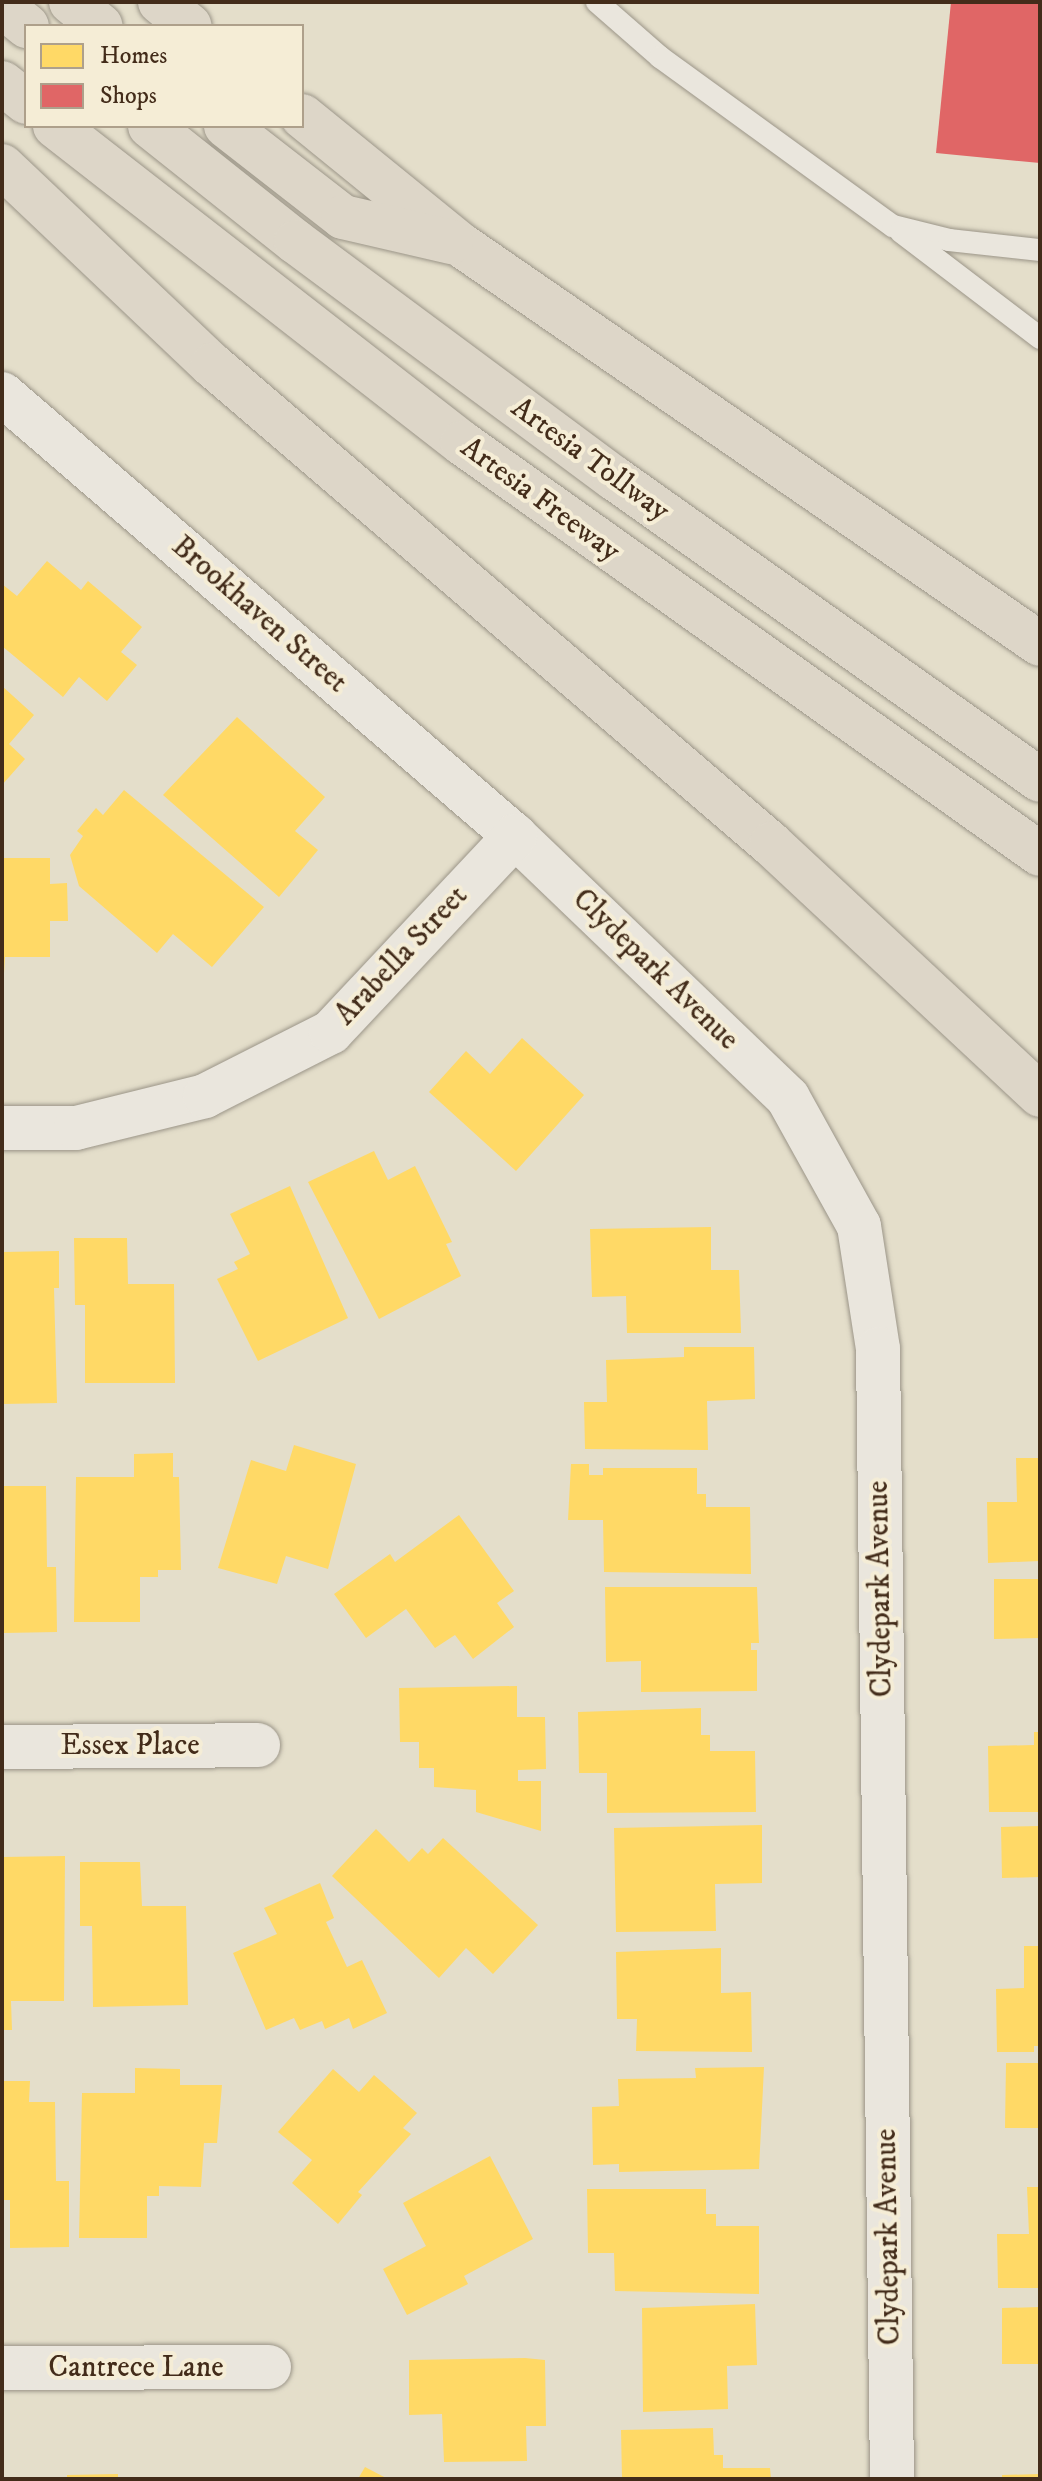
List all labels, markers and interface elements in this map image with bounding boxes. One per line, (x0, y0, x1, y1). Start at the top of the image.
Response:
legend (24, 24, 304, 128)
text: Homes (100, 41, 167, 71)
text: Shops (100, 81, 157, 111)
street label: Artesia Tollway (504, 390, 676, 530)
street label: Artesia Freeway (453, 430, 627, 570)
street label: Brookhaven Street (164, 529, 354, 701)
street label: Arabella Street (328, 879, 476, 1033)
street label: Clydepark Avenue (565, 882, 745, 1058)
street label: Clydepark Avenue (861, 1480, 901, 1698)
street label: Essex Place (60, 1728, 200, 1764)
street label: Clydepark Avenue (869, 2128, 909, 2346)
street label: Cantrece Lane (48, 2350, 224, 2386)

